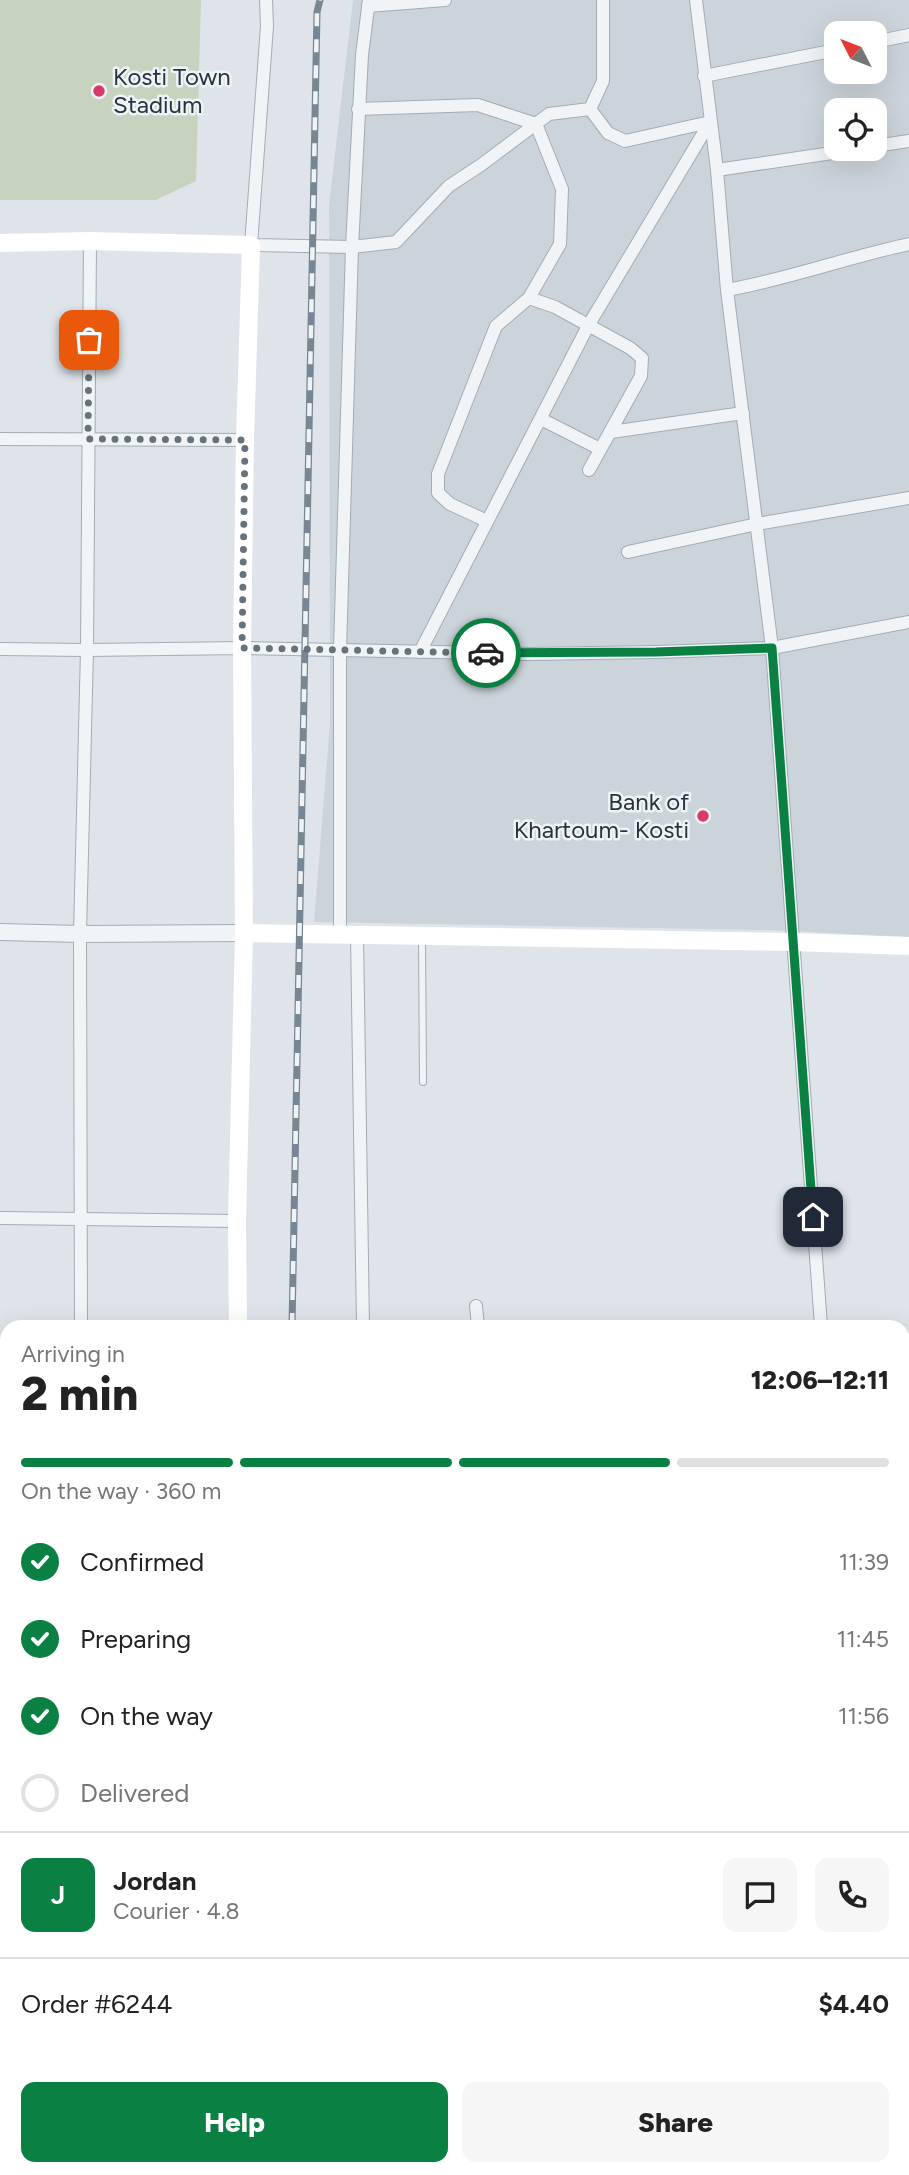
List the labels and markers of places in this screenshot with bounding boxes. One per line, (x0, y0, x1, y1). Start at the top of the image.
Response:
place label: Kosti Town Stadium (113, 62, 231, 119)
marker: Kosti Town Stadium (91, 83, 107, 99)
pin (59, 310, 119, 370)
place label: Bank of Khartoum- Kosti (514, 787, 689, 844)
marker: Bank of Khartoum- Kosti (695, 808, 711, 824)
pin (783, 1187, 843, 1247)

